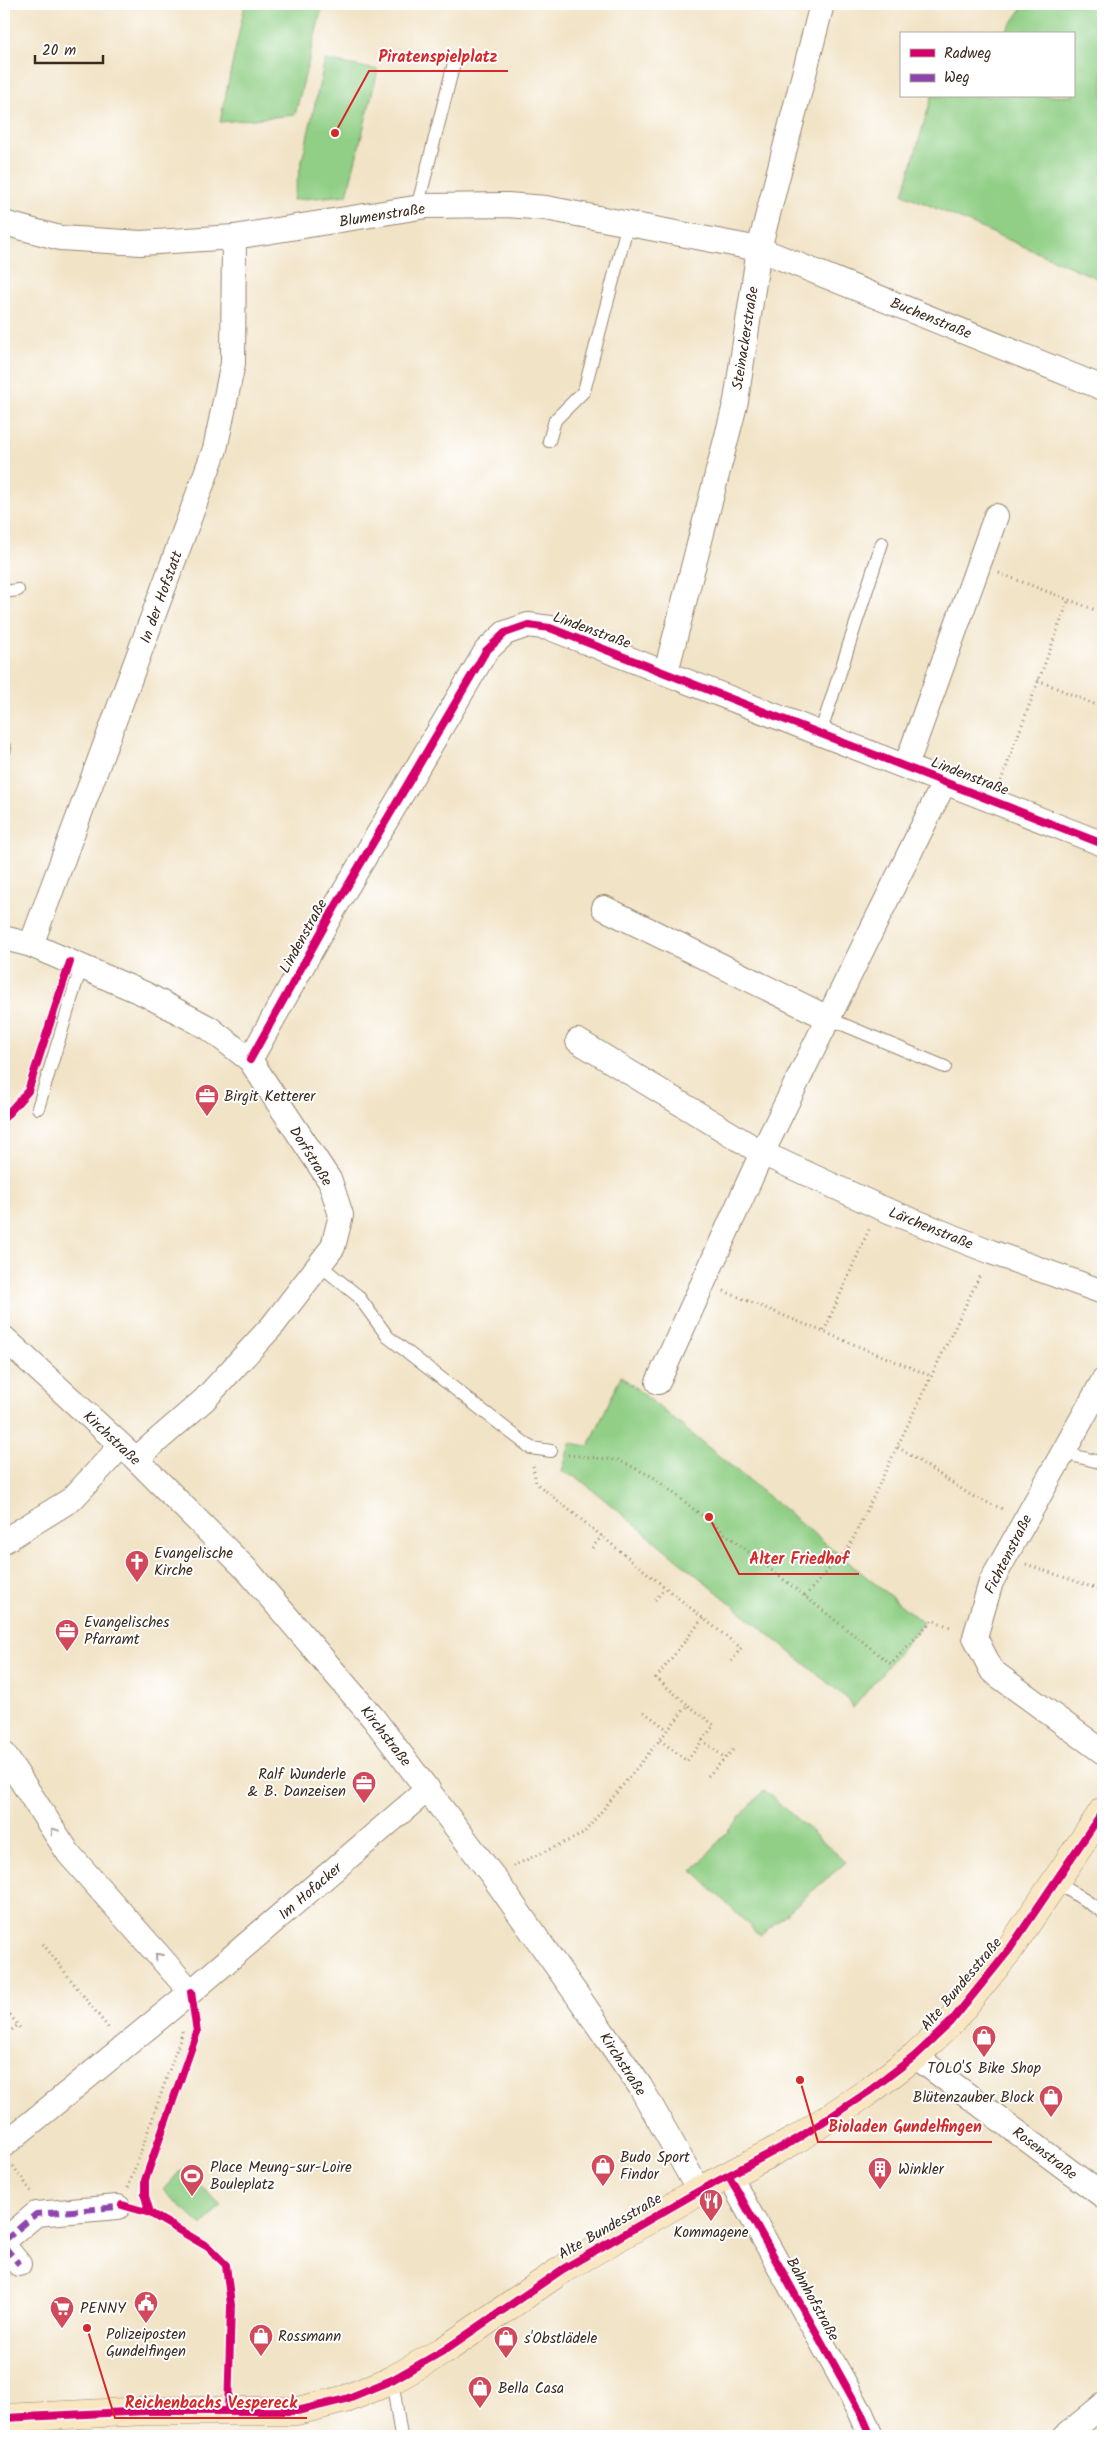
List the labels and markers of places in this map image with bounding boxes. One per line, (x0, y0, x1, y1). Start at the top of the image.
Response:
callout: Piratenspielplatz (369, 40, 508, 71)
office icon: Birgit Ketterer (194, 1083, 220, 1117)
place label: Birgit Ketterer (224, 1085, 316, 1109)
place label: Evangelische Kirche (154, 1542, 233, 1583)
callout: Alter Friedhof (739, 1543, 859, 1574)
church icon: Evangelische Kirche (124, 1549, 150, 1583)
place label: Evangelisches Pfarramt (84, 1611, 170, 1652)
office icon: Evangelisches Pfarramt (54, 1618, 80, 1652)
place label: Ralf Wunderle & B. Danzeisen (248, 1763, 346, 1804)
office icon: Ralf Wunderle & B. Danzeisen (351, 1770, 377, 1804)
shop icon: TOLO'S Bike Shop (971, 2024, 997, 2058)
place label: TOLO'S Bike Shop (927, 2057, 1041, 2081)
shop icon: Blütenzauber Block (1038, 2084, 1064, 2118)
place label: Blütenzauber Block (913, 2086, 1035, 2110)
callout: Bioladen Gundelfingen (818, 2111, 992, 2142)
place label: Budo Sport Findor (620, 2146, 690, 2187)
shop icon: Budo Sport Findor (590, 2153, 616, 2187)
place label: Place Meung-sur-Loire Bouleplatz (210, 2156, 352, 2197)
building icon: Winkler (867, 2156, 893, 2190)
place label: Winkler (898, 2158, 945, 2182)
sports icon: Place Meung-sur-Loire Bouleplatz (179, 2163, 205, 2197)
restaurant icon: Kommagene (698, 2188, 724, 2222)
place label: Kommagene (673, 2221, 749, 2245)
public building icon: Polizeiposten Gundelfingen (133, 2290, 159, 2324)
supermarket icon: PENNY (49, 2295, 75, 2329)
place label: PENNY (80, 2297, 127, 2321)
place label: Polizeiposten Gundelfingen (106, 2323, 186, 2364)
shop icon: Rossmann (248, 2323, 274, 2357)
place label: Rossmann (278, 2325, 341, 2349)
shop icon: s'Obstlädele (493, 2325, 519, 2359)
place label: s'Obstlädele (524, 2327, 597, 2351)
shop icon: Bella Casa (467, 2375, 493, 2409)
place label: Bella Casa (498, 2377, 564, 2401)
callout: Reichenbachs Vespereck (115, 2387, 307, 2418)

